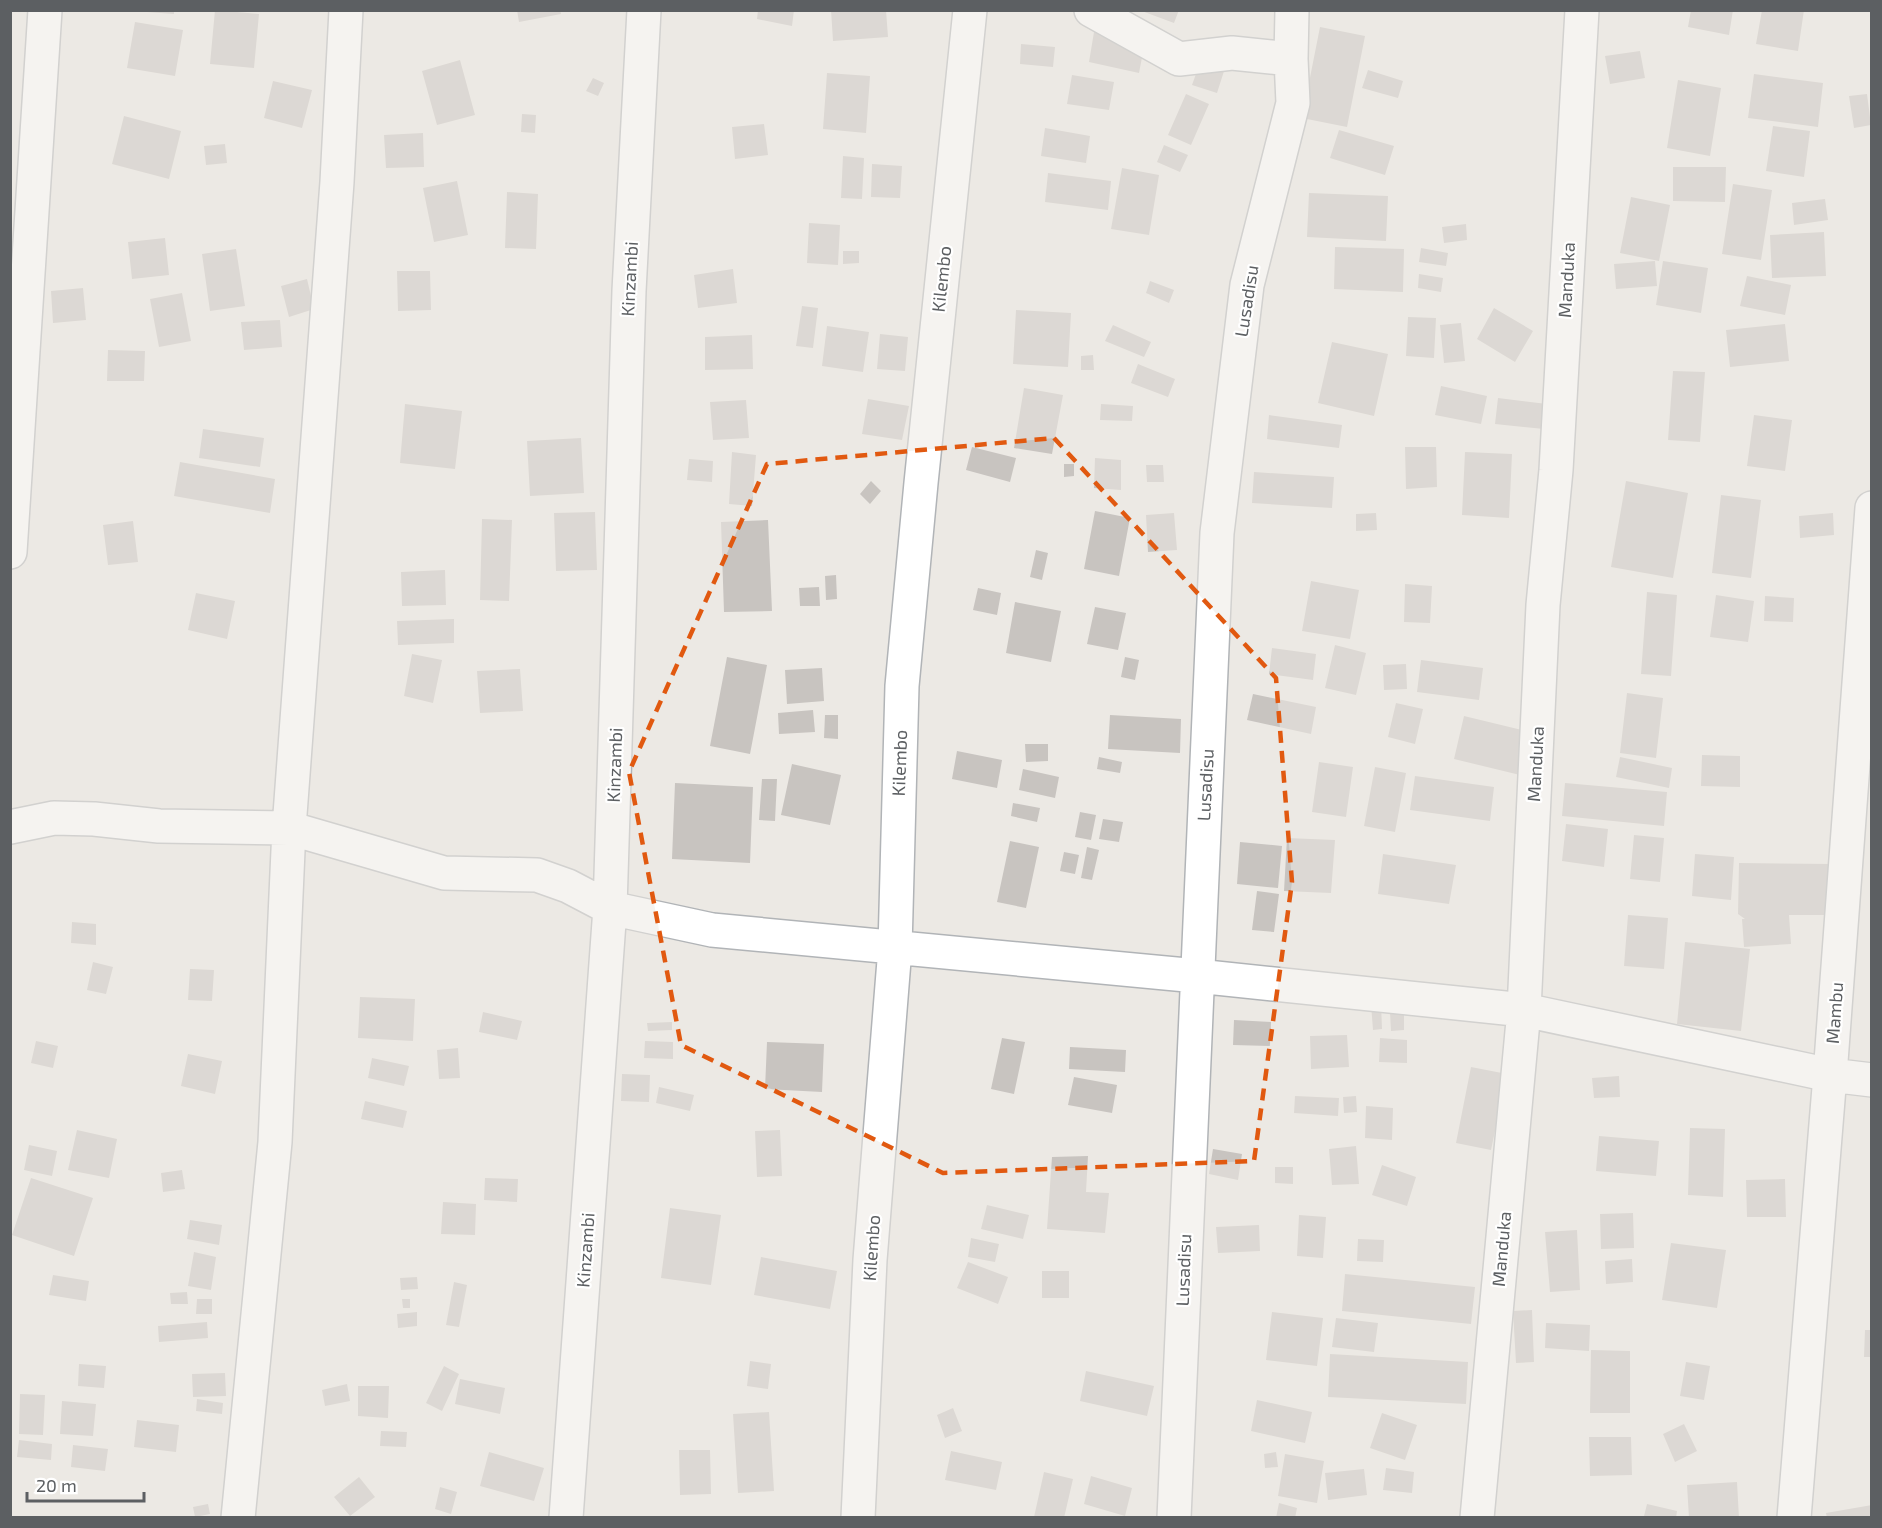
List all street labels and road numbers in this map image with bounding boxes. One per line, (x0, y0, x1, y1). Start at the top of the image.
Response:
street label: Kinzambi (616, 241, 642, 317)
street label: Manduka (1553, 242, 1579, 318)
street label: Kilembo (927, 245, 955, 313)
street label: Lusadisu (1229, 263, 1263, 338)
street label: Manduka (1522, 726, 1548, 802)
street label: Kinzambi (602, 727, 626, 803)
street label: Kilembo (887, 729, 911, 797)
street label: Lusadisu (1192, 748, 1218, 822)
street label: Mambu (1821, 981, 1847, 1045)
street label: Manduka (1487, 1210, 1515, 1288)
street label: Kinzambi (571, 1212, 599, 1288)
street label: Kilembo (858, 1214, 884, 1282)
street label: Lusadisu (1171, 1233, 1195, 1307)

